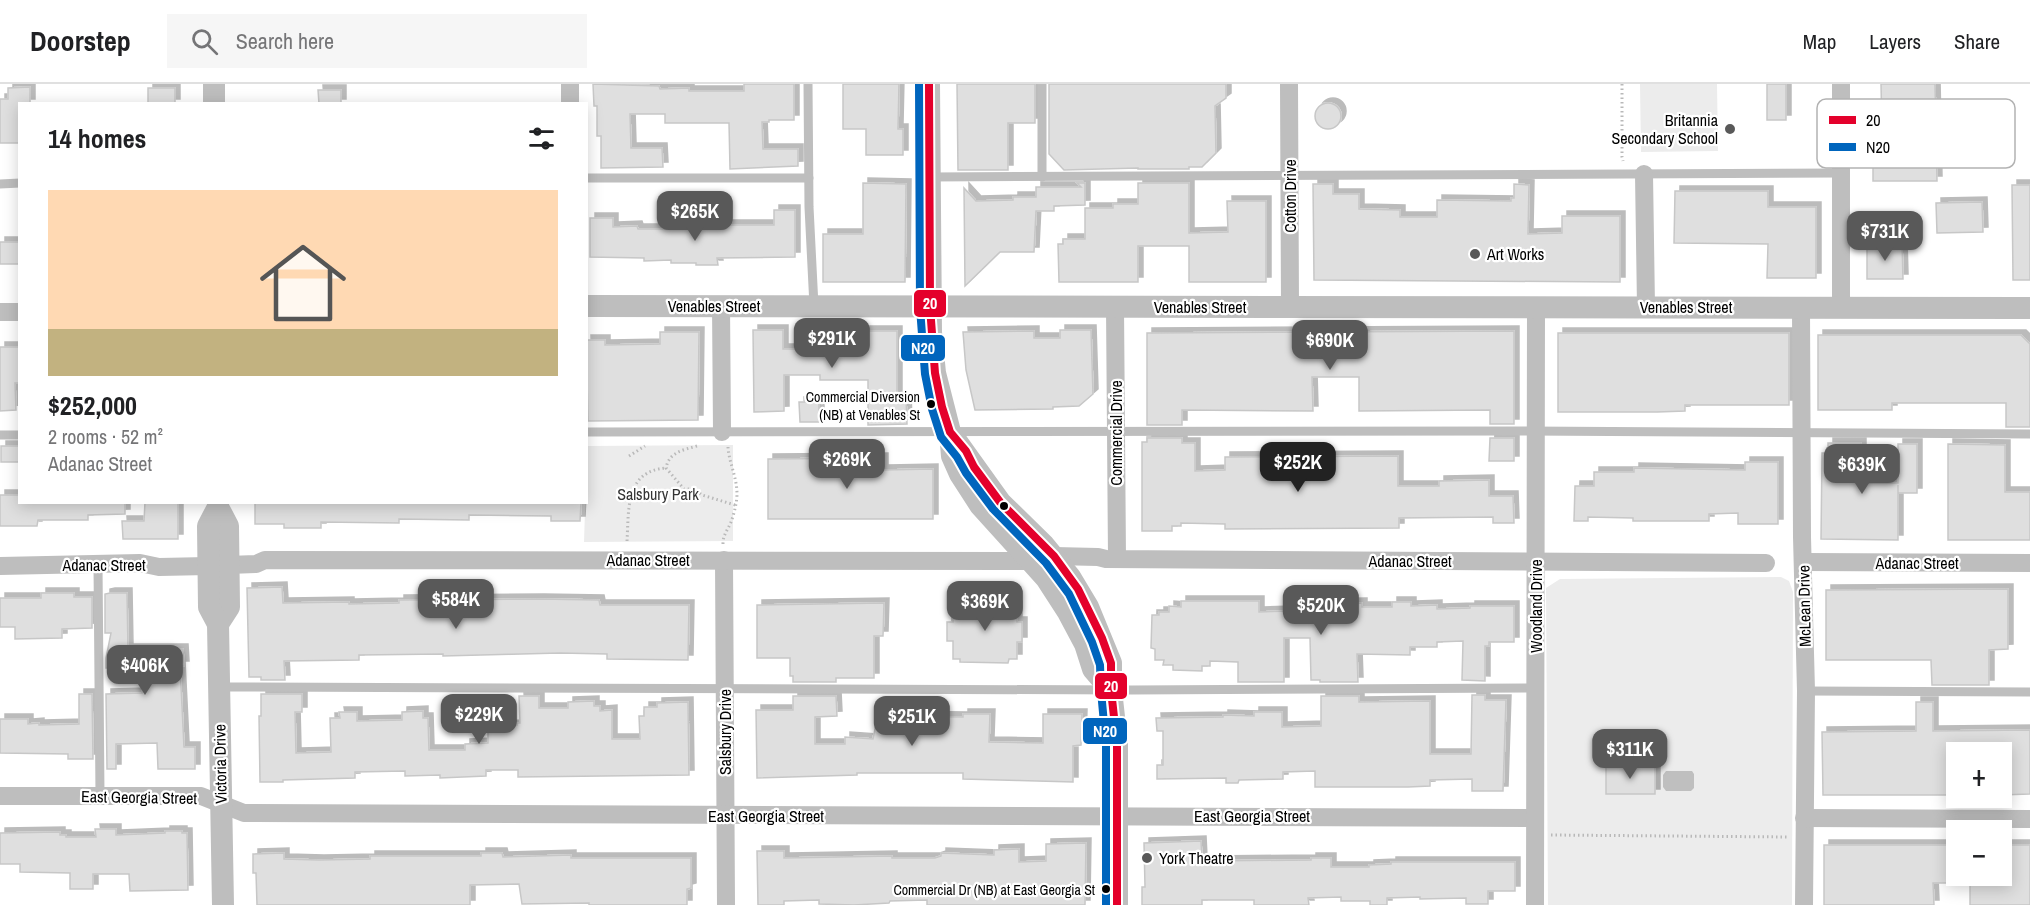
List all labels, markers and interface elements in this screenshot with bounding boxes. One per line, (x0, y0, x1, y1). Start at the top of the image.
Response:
search box (167, 14, 587, 68)
text: Doorstep (30, 22, 131, 60)
icon: search (188, 25, 221, 58)
text: Search here (236, 26, 334, 56)
text: Map (1803, 27, 1836, 56)
text: Layers (1869, 27, 1921, 56)
text: Share (1954, 27, 2000, 56)
legend (1817, 99, 2015, 168)
place label: Britannia Secondary School (1612, 109, 1719, 149)
text: 20 (1866, 109, 1881, 131)
text: 14 homes (48, 121, 146, 156)
icon: filters (525, 122, 558, 155)
marker: Britannia Secondary School (1723, 122, 1737, 136)
text: N20 (1866, 136, 1890, 158)
street label: Cotton Drive (1279, 159, 1301, 233)
pin: $265K (653, 191, 737, 242)
text: $265K (671, 197, 719, 224)
pin: $731K (1843, 211, 1927, 262)
text: $731K (1861, 217, 1909, 244)
icon: home (249, 229, 357, 337)
place label: Art Works (1486, 243, 1544, 265)
marker: Art Works (1468, 247, 1482, 261)
line badge: 20 (913, 289, 947, 318)
text: 20 (923, 292, 937, 314)
street label: Venables Street (668, 295, 761, 317)
street label: Venables Street (1154, 296, 1247, 318)
street label: Venables Street (1640, 296, 1733, 318)
pin: $291K (790, 318, 874, 369)
pin: $690K (1288, 320, 1372, 371)
text: $291K (808, 324, 856, 351)
text: $690K (1306, 326, 1354, 353)
line badge: N20 (900, 334, 946, 362)
text: N20 (911, 337, 935, 359)
street label: Commercial Drive (1105, 380, 1127, 486)
text: $252,000 (48, 388, 137, 423)
place label: Commercial Diversion (NB) at Venables St (806, 388, 920, 424)
marker: Commercial Diversion (NB) at Venables St (925, 398, 937, 410)
text: 2 rooms · 52 m² (48, 423, 163, 450)
pin: $269K (805, 439, 889, 490)
pin: $252K (1256, 442, 1340, 493)
pin: $639K (1820, 444, 1904, 495)
text: $269K (823, 445, 871, 472)
text: $252K (1274, 448, 1322, 475)
text: Adanac Street (48, 450, 152, 477)
text: $639K (1838, 450, 1886, 477)
park label: Salsbury Park (617, 483, 699, 505)
unlabelled marker (998, 500, 1010, 512)
street label: Adanac Street (605, 549, 690, 571)
street label: Adanac Street (1367, 550, 1452, 572)
street label: Adanac Street (1874, 552, 1959, 574)
street label: Adanac Street (61, 554, 146, 576)
street label: Woodland Drive (1525, 559, 1547, 653)
street label: McLean Drive (1792, 565, 1816, 647)
pin: $584K (414, 579, 498, 630)
pin: $369K (943, 581, 1027, 632)
text: $584K (432, 585, 480, 612)
pin: $520K (1279, 585, 1363, 636)
text: $369K (961, 587, 1009, 614)
text: $520K (1297, 591, 1345, 618)
pin: $406K (103, 645, 187, 696)
text: $406K (121, 651, 169, 678)
line badge: 20 (1094, 672, 1128, 700)
text: 20 (1104, 675, 1118, 697)
street label: Salsbury Drive (714, 689, 736, 775)
pin: $229K (437, 694, 521, 745)
pin: $251K (870, 696, 954, 747)
text: $229K (455, 700, 503, 727)
text: $251K (888, 702, 936, 729)
line badge: N20 (1082, 717, 1128, 745)
text: N20 (1093, 720, 1117, 742)
street label: Victoria Drive (208, 724, 232, 804)
pin: $311K (1588, 729, 1672, 780)
text: $311K (1606, 735, 1654, 762)
map controls (1946, 742, 2012, 886)
button: + (1946, 742, 2012, 808)
street label: East Georgia Street (81, 785, 198, 809)
street label: East Georgia Street (708, 805, 824, 827)
street label: East Georgia Street (1194, 805, 1310, 827)
button: − (1946, 820, 2012, 886)
place label: York Theatre (1159, 847, 1234, 869)
marker: York Theatre (1140, 851, 1154, 865)
place label: Commercial Dr (NB) at East Georgia St (893, 881, 1095, 899)
marker: Commercial Dr (NB) at East Georgia St (1100, 883, 1112, 895)

